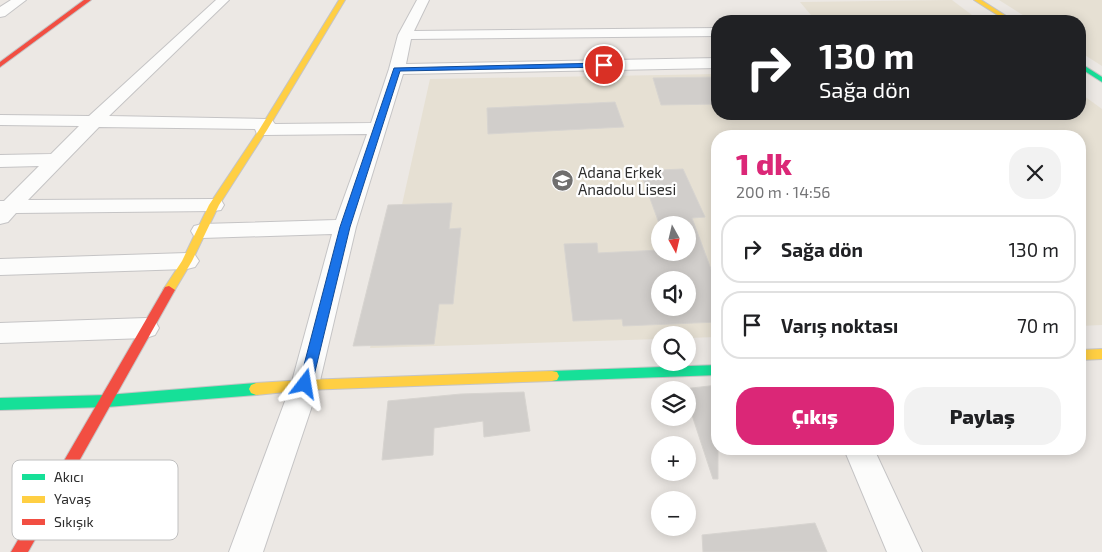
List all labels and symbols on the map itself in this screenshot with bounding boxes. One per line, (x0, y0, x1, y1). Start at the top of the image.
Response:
pin (583, 44, 625, 86)
place label: Adana Erkek Anadolu Lisesi (578, 163, 676, 198)
school or university icon: Adana Erkek Anadolu Lisesi (550, 169, 574, 193)
north arrow (651, 216, 696, 261)
position arrow (278, 357, 330, 409)
legend (12, 460, 178, 540)
text: Akıcı (54, 468, 84, 485)
text: Yavaş (54, 490, 91, 508)
text: Sıkışık (54, 513, 94, 531)

